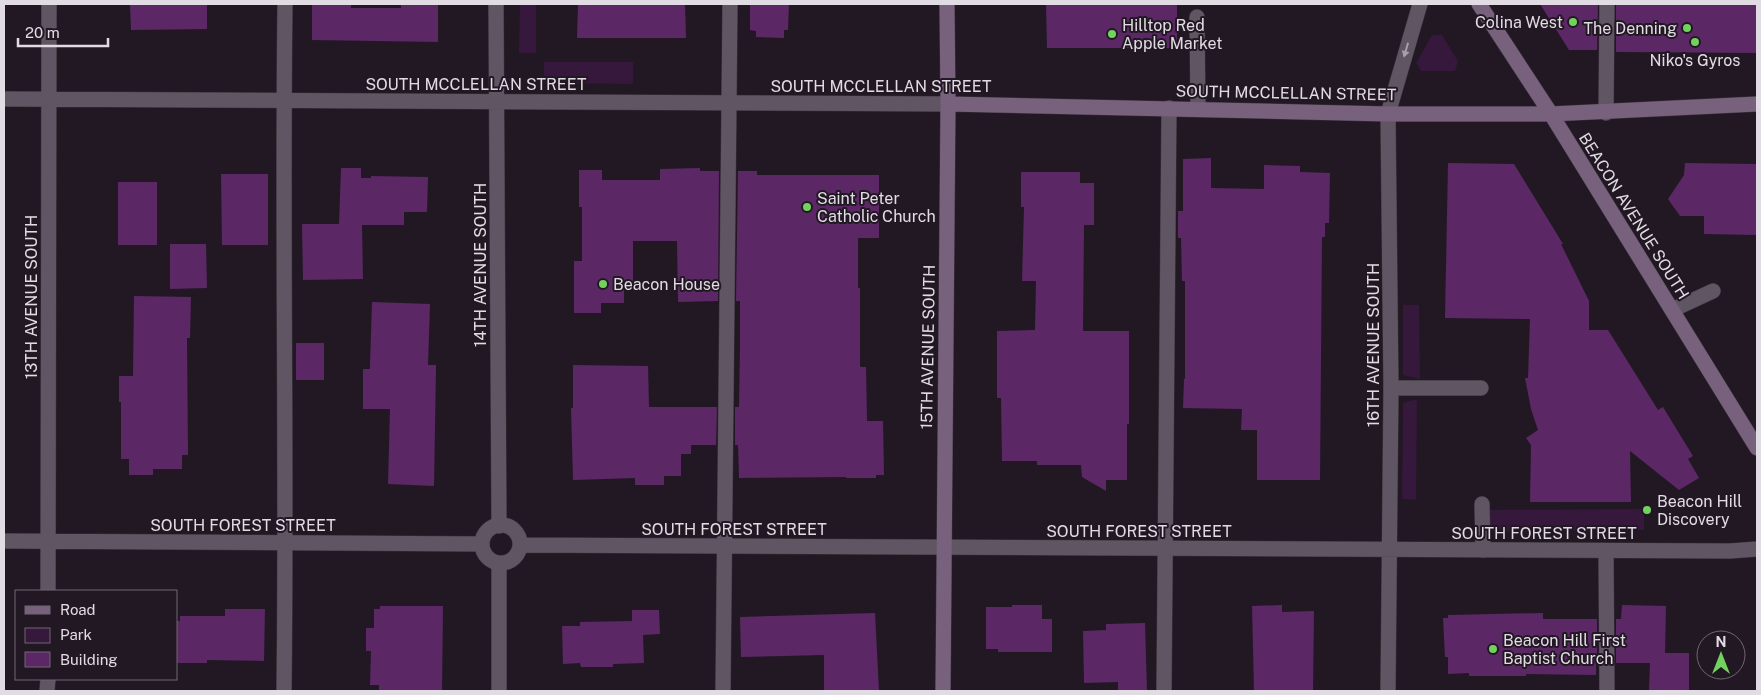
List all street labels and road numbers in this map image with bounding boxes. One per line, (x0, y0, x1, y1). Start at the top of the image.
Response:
street label: SOUTH MCCLELLAN STREET (366, 75, 587, 94)
street label: SOUTH MCCLELLAN STREET (771, 77, 992, 96)
street label: SOUTH MCCLELLAN STREET (1175, 82, 1397, 104)
street label: BEACON AVENUE SOUTH (1575, 129, 1693, 303)
street label: 14TH AVENUE SOUTH (471, 183, 490, 347)
street label: 13TH AVENUE SOUTH (22, 215, 41, 379)
street label: 16TH AVENUE SOUTH (1364, 263, 1383, 427)
street label: 15TH AVENUE SOUTH (917, 264, 939, 430)
street label: SOUTH FOREST STREET (150, 516, 336, 535)
street label: SOUTH FOREST STREET (641, 520, 827, 539)
street label: SOUTH FOREST STREET (1046, 522, 1232, 541)
street label: SOUTH FOREST STREET (1451, 524, 1637, 543)

